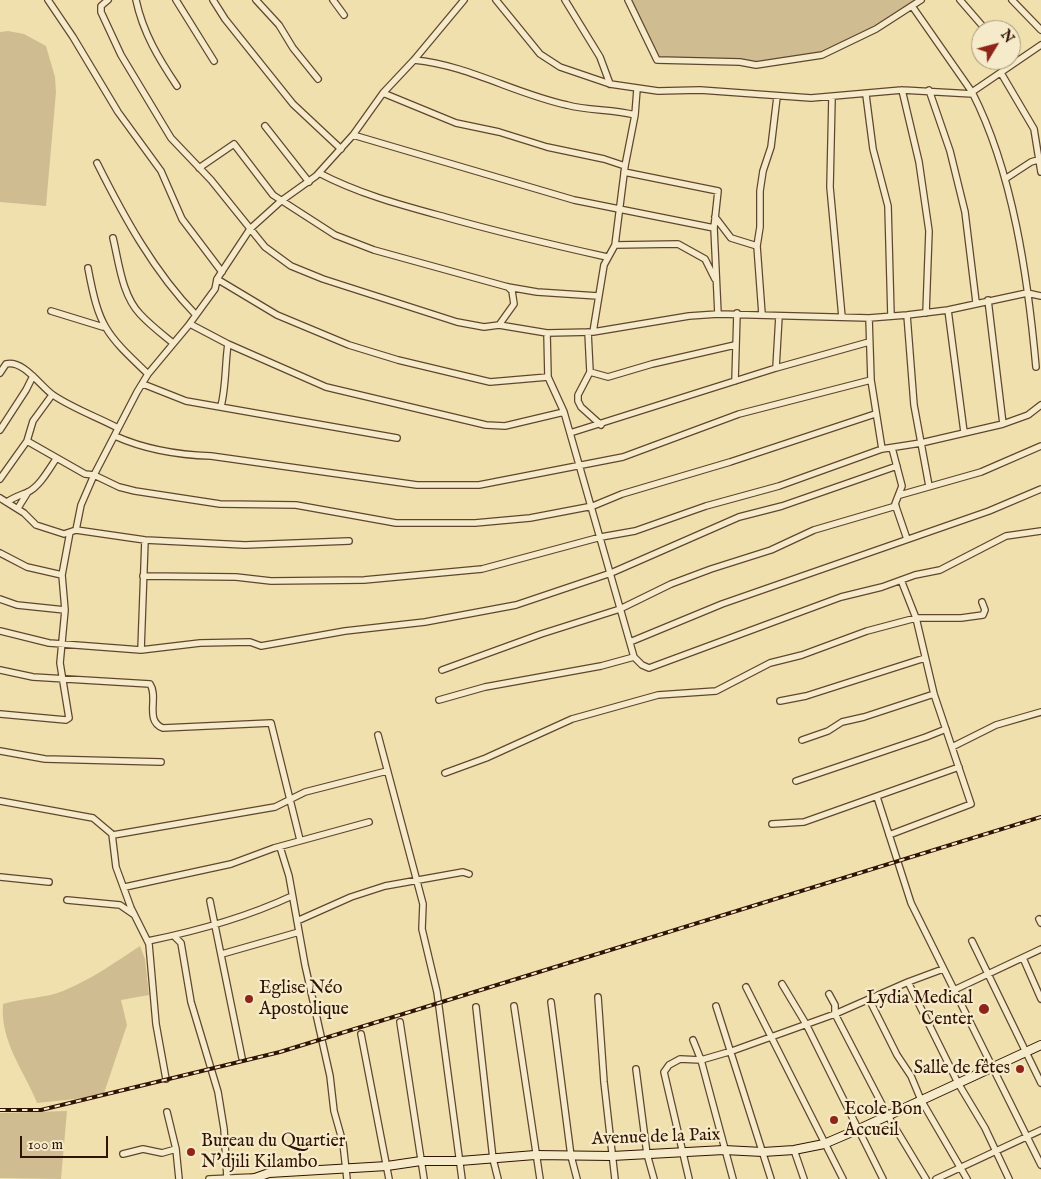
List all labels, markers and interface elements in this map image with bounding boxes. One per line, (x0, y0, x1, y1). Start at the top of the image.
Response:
north arrow (971, 20, 1021, 70)
text: N (996, 26, 1018, 47)
place label: Eglise Néo Apostolique (259, 978, 349, 1021)
place label: Lydia Medical Center (866, 988, 973, 1030)
marker: Eglise Néo Apostolique (243, 993, 255, 1005)
marker: Lydia Medical Center (977, 1002, 991, 1016)
place label: Salle de fêtes (914, 1058, 1010, 1080)
marker: Salle de fêtes (1014, 1063, 1026, 1075)
place label: Ecole Bon Accueil (844, 1099, 922, 1142)
marker: Ecole Bon Accueil (828, 1114, 840, 1126)
street label: Avenue de la Paix (591, 1125, 721, 1151)
scale bar (22, 1126, 110, 1158)
place label: Bureau du Quartier N'djili Kilambo (201, 1131, 345, 1174)
text: 100 m (28, 1135, 63, 1154)
marker: Bureau du Quartier N'djili Kilambo (185, 1146, 197, 1158)

